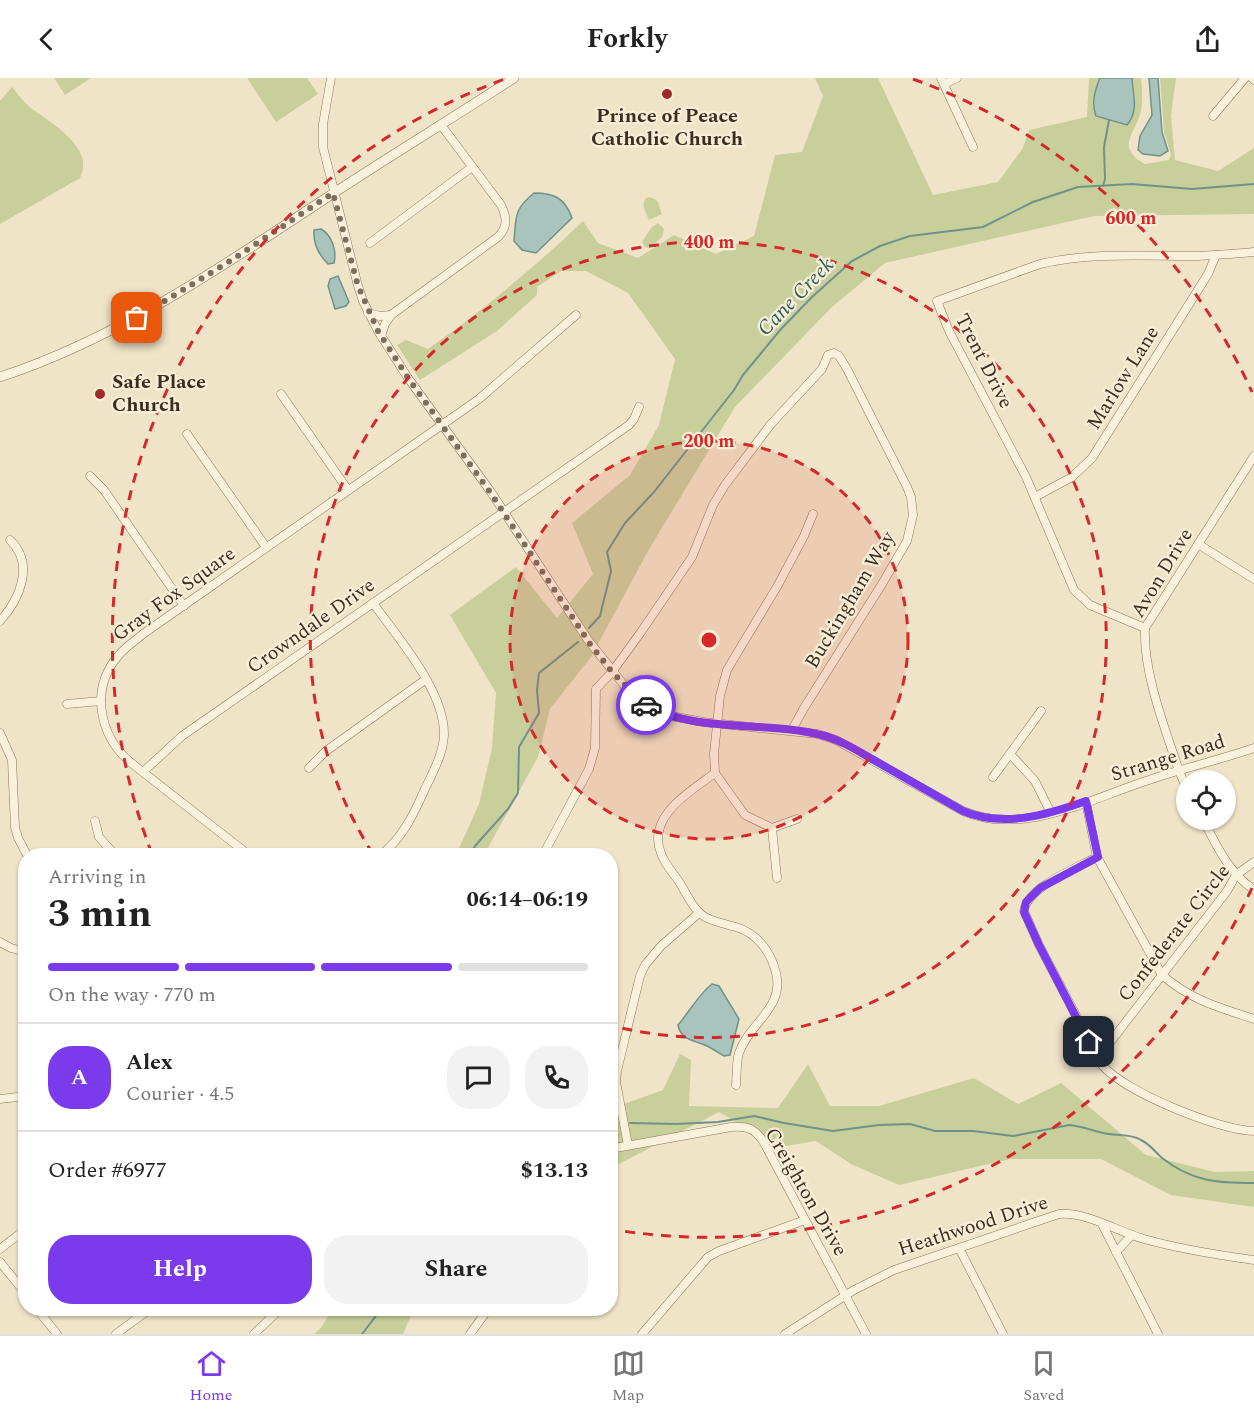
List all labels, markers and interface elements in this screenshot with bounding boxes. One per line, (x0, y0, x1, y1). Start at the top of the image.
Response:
text: Forkly (587, 18, 667, 60)
icon: back (30, 23, 63, 56)
icon: share (1191, 23, 1224, 56)
marker: Prince of Peace Catholic Church (660, 87, 674, 101)
place label: Prince of Peace Catholic Church (591, 101, 743, 154)
text: 600 m (1105, 205, 1157, 232)
text: 400 m (683, 229, 735, 256)
water label: Cane Creek (750, 250, 842, 344)
pin (111, 292, 162, 343)
icon: bag (120, 301, 153, 334)
street label: Trent Drive (947, 308, 1021, 414)
street label: Marlow Lane (1079, 320, 1167, 436)
place label: Safe Place Church (112, 367, 206, 420)
marker: Safe Place Church (93, 387, 107, 401)
text: 200 m (683, 428, 735, 455)
street label: Avon Drive (1123, 522, 1201, 624)
street label: Buckingham Way (797, 525, 904, 674)
street label: Gray Fox Square (106, 539, 242, 649)
street label: Crowndale Drive (241, 571, 381, 681)
centre of rings (699, 630, 719, 650)
courier (616, 675, 676, 735)
icon: car (630, 689, 663, 722)
street label: Strange Road (1107, 726, 1229, 790)
map controls (1176, 770, 1236, 830)
button: locate (1176, 770, 1236, 830)
street label: Confederate Circle (1111, 858, 1237, 1008)
text: Arriving in (48, 862, 146, 892)
text: 06:14–06:19 (466, 883, 588, 916)
text: 3 min (48, 885, 152, 944)
text: On the way · 770 m (48, 980, 216, 1010)
pin (1063, 1016, 1114, 1067)
icon: home (1072, 1025, 1105, 1058)
text: Alex (126, 1046, 173, 1079)
button: chat (447, 1046, 510, 1109)
button: phone (525, 1046, 588, 1109)
text: A (71, 1061, 88, 1094)
text: Courier · 4.5 (126, 1079, 234, 1109)
street label: Creighton Drive (757, 1122, 855, 1262)
text: Order #6977 (48, 1154, 167, 1187)
text: $13.13 (520, 1154, 588, 1187)
street label: Heathwood Drive (894, 1188, 1052, 1264)
button: Help (48, 1235, 312, 1304)
button: Share (324, 1235, 588, 1304)
tab: Home (189, 1347, 233, 1407)
tab: Map (612, 1347, 645, 1407)
tab: Saved (1023, 1347, 1065, 1407)

